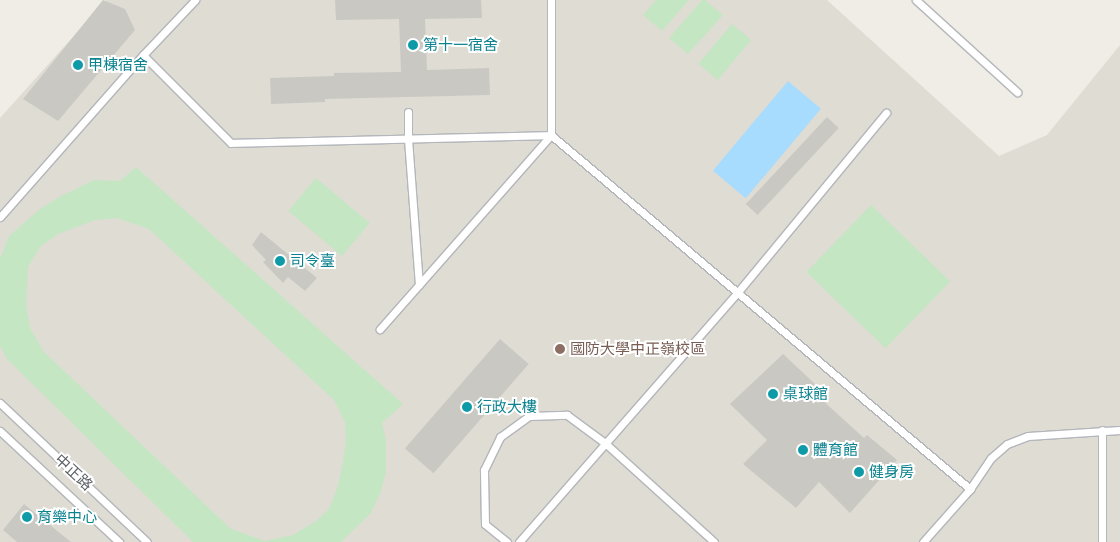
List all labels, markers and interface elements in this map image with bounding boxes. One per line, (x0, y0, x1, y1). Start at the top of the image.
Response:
place label: 第十一宿舍 (423, 36, 498, 54)
marker: 第十一宿舍 (407, 39, 419, 51)
place label: 甲棟宿舍 (88, 56, 148, 74)
marker: 甲棟宿舍 (72, 59, 84, 71)
place label: 司令臺 (290, 252, 335, 270)
marker: 司令臺 (274, 255, 286, 267)
place label: 國防大學中正嶺校區 (570, 340, 705, 358)
marker: 國防大學中正嶺校區 (554, 343, 566, 355)
place label: 桌球館 (783, 385, 828, 403)
marker: 桌球館 (767, 388, 779, 400)
place label: 行政大樓 (477, 398, 537, 416)
marker: 行政大樓 (461, 401, 473, 413)
place label: 體育館 (813, 441, 858, 459)
marker: 體育館 (797, 444, 809, 456)
street label: 中正路 (51, 450, 97, 494)
place label: 健身房 (869, 463, 914, 481)
marker: 健身房 (853, 466, 865, 478)
place label: 育樂中心 (37, 508, 97, 526)
marker: 育樂中心 (21, 511, 33, 523)

